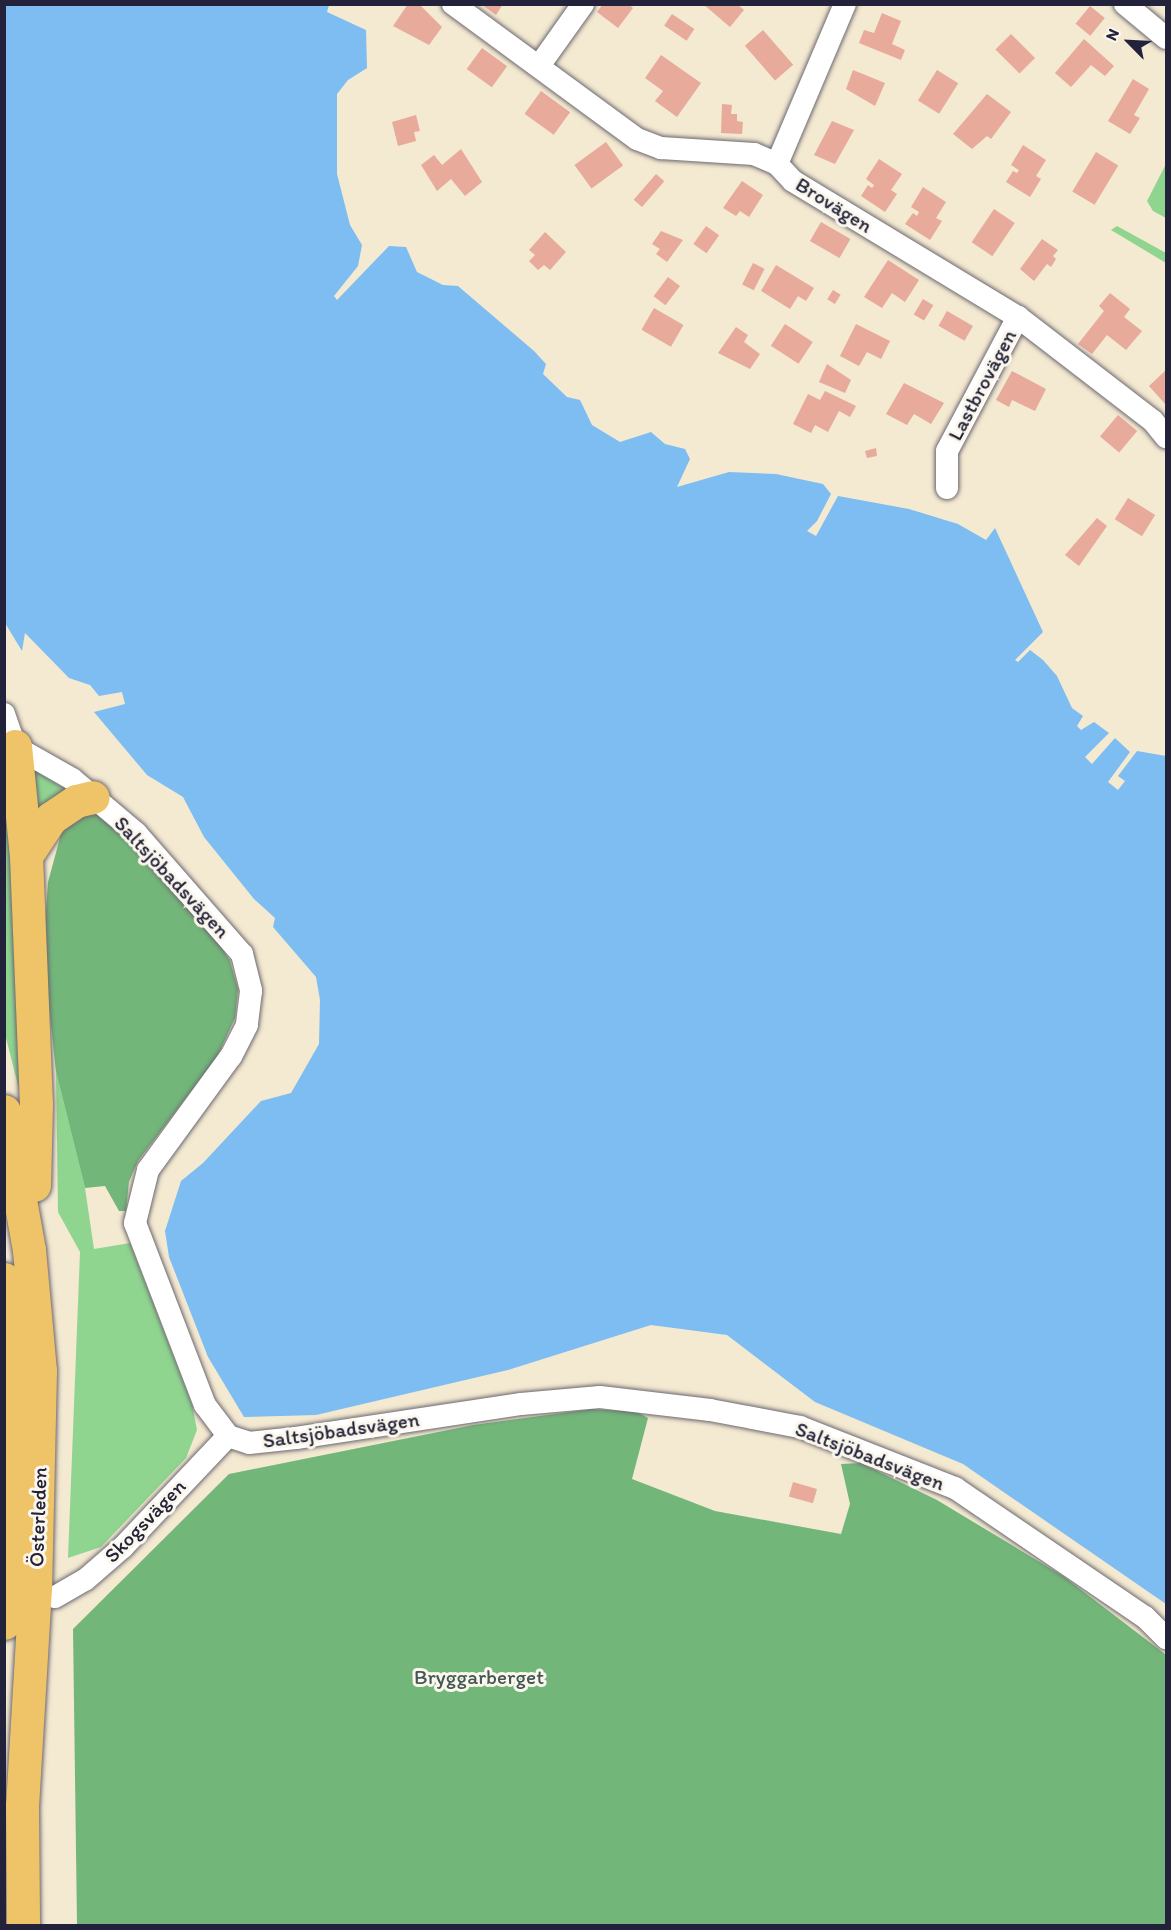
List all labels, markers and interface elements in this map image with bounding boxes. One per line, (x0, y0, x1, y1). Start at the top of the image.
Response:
north arrow (1099, 12, 1159, 72)
text: N (1101, 26, 1123, 43)
street label: Brovägen (791, 172, 877, 238)
street label: Lastbrovägen (942, 325, 1022, 445)
street label: Saltsjöbadsvägen (109, 811, 235, 943)
street label: Saltsjöbadsvägen (261, 1407, 421, 1453)
street label: Saltsjöbadsvägen (792, 1416, 948, 1496)
street label: Österleden (24, 1467, 52, 1567)
street label: Skogsvägen (99, 1474, 191, 1568)
park label: Bryggarberget (414, 1664, 544, 1690)

